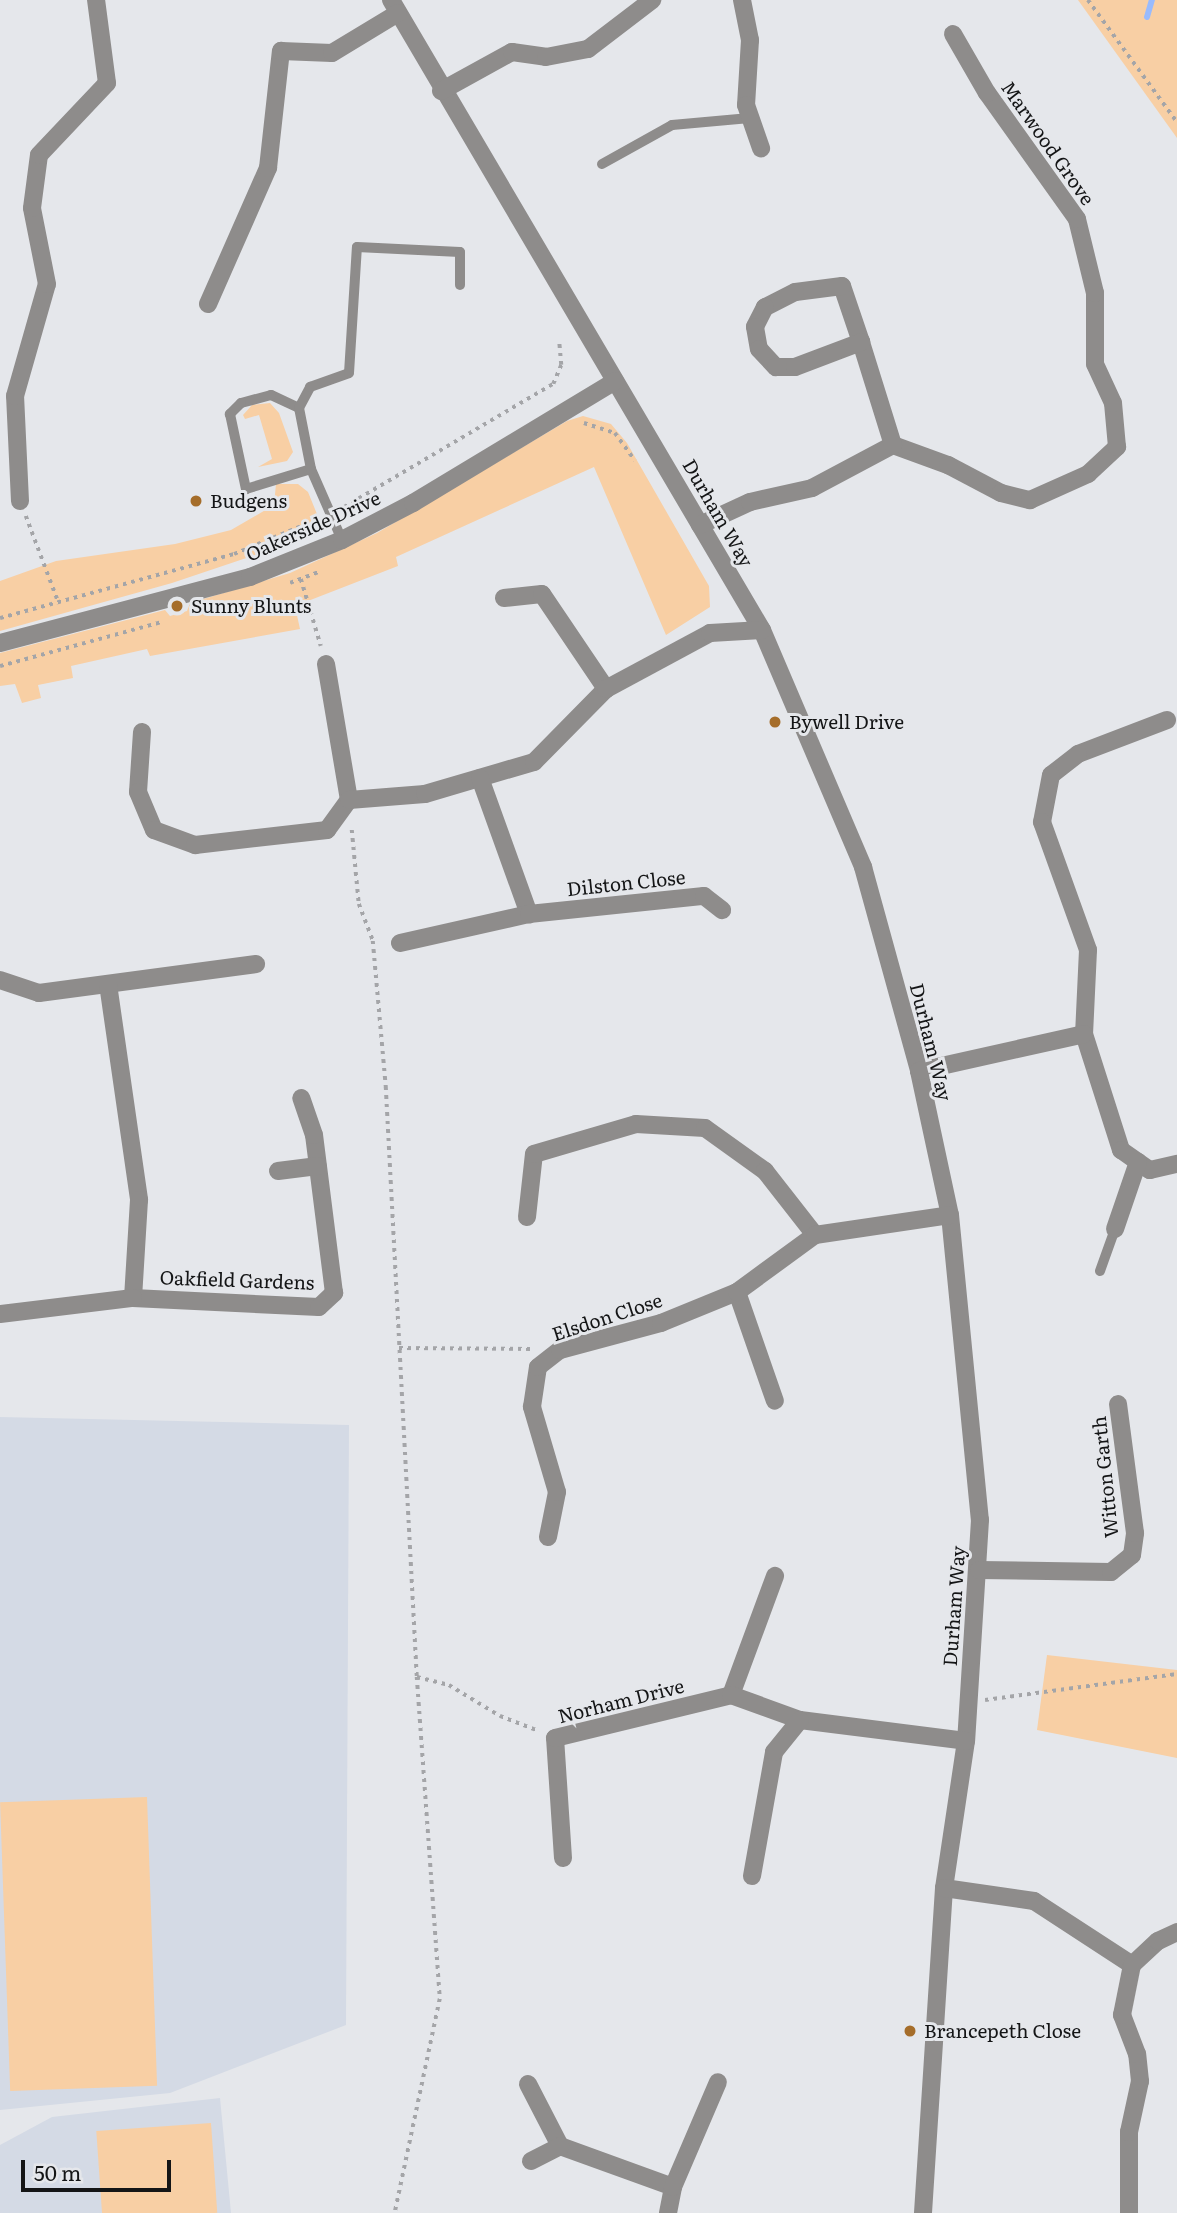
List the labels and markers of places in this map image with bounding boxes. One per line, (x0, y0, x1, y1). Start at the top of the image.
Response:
place label: Budgens (210, 490, 287, 512)
marker: Budgens (188, 493, 204, 509)
place label: Sunny Blunts (191, 595, 311, 617)
marker: Sunny Blunts (169, 598, 185, 614)
place label: Bywell Drive (789, 711, 904, 733)
marker: Bywell Drive (767, 714, 783, 730)
place label: Brancepeth Close (924, 2020, 1081, 2042)
marker: Brancepeth Close (902, 2023, 918, 2039)

